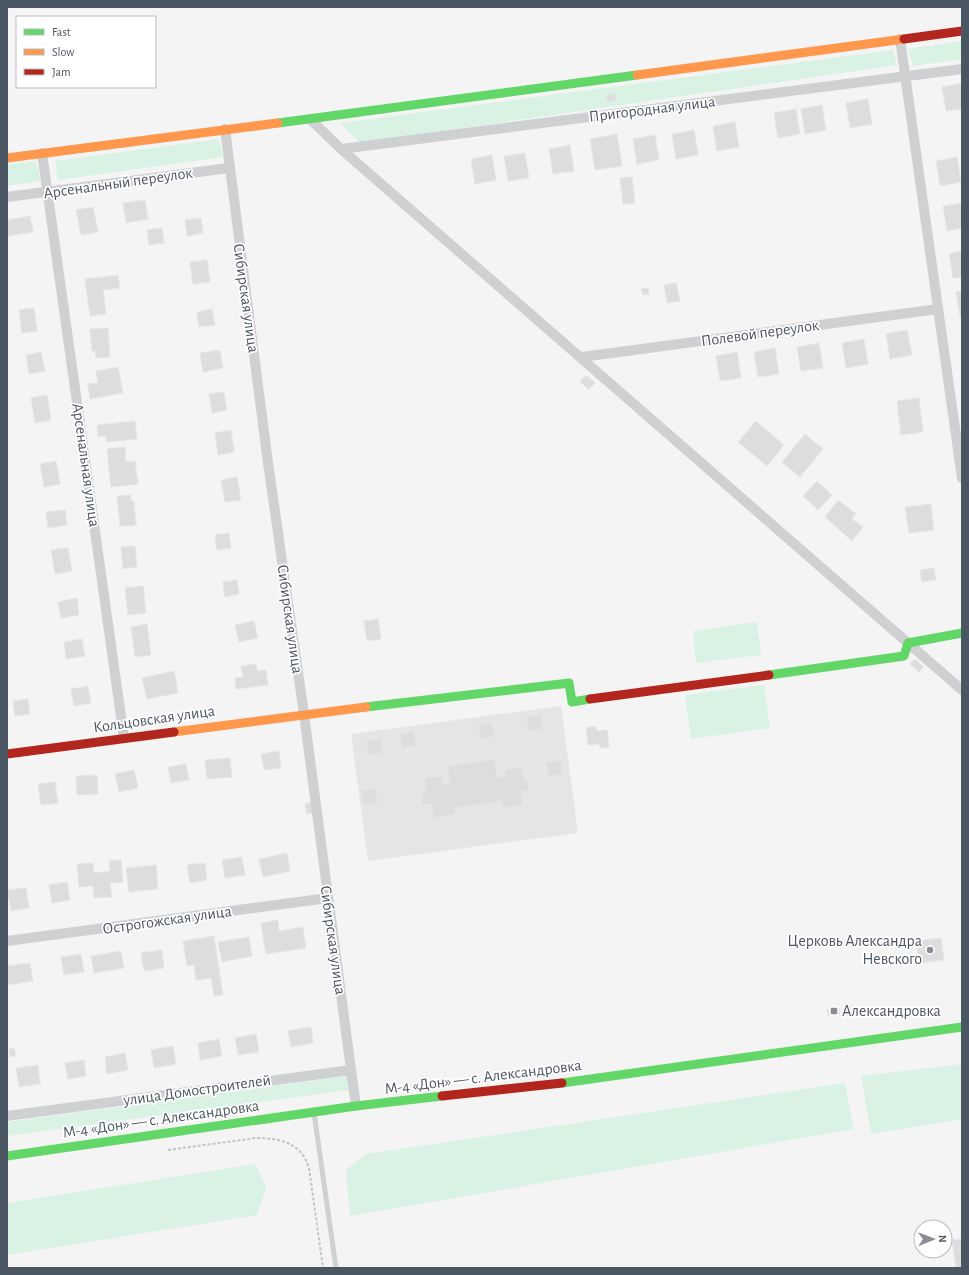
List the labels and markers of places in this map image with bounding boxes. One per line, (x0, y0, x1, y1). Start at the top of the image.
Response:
place label: Церковь Александра Невского (787, 933, 922, 967)
marker: Церковь Александра Невского (925, 945, 935, 955)
place label: Александровка (842, 1003, 941, 1019)
marker: Александровка (829, 1006, 839, 1016)

